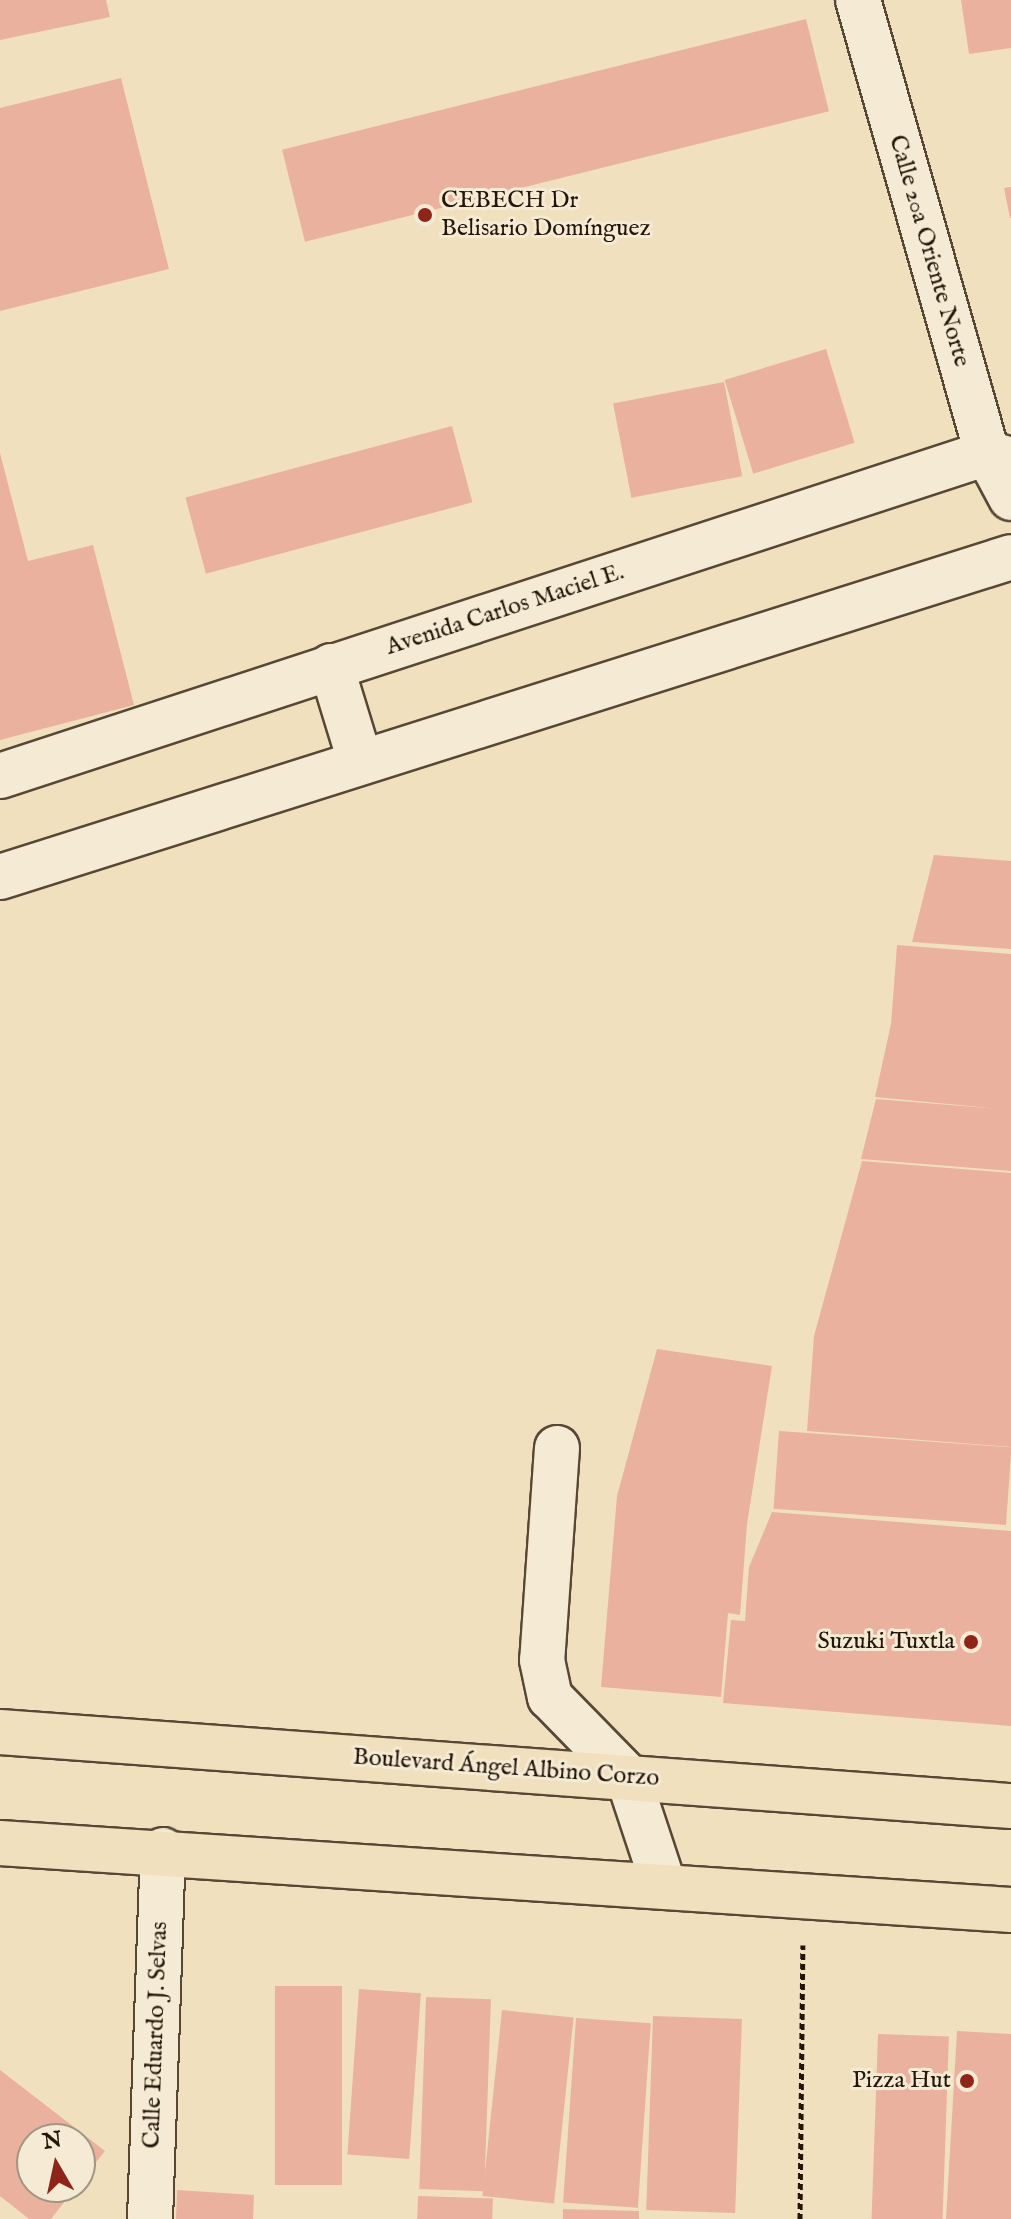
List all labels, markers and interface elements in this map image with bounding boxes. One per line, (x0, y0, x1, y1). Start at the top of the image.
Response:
street label: Calle 20a Oriente Norte (882, 132, 976, 370)
place label: CEBECH Dr Belisario Domínguez (441, 187, 651, 243)
marker: CEBECH Dr Belisario Domínguez (416, 206, 434, 224)
street label: Avenida Carlos Maciel E. (382, 558, 628, 662)
place label: Suzuki Tuxtla (817, 1628, 955, 1656)
marker: Suzuki Tuxtla (962, 1633, 980, 1651)
street label: Boulevard Ángel Albino Corzo (352, 1743, 660, 1793)
street label: Calle Eduardo J. Selvas (138, 1921, 174, 2149)
place label: Pizza Hut (852, 2067, 951, 2095)
marker: Pizza Hut (958, 2072, 976, 2090)
north arrow (16, 2123, 96, 2203)
text: N (41, 2126, 64, 2157)

